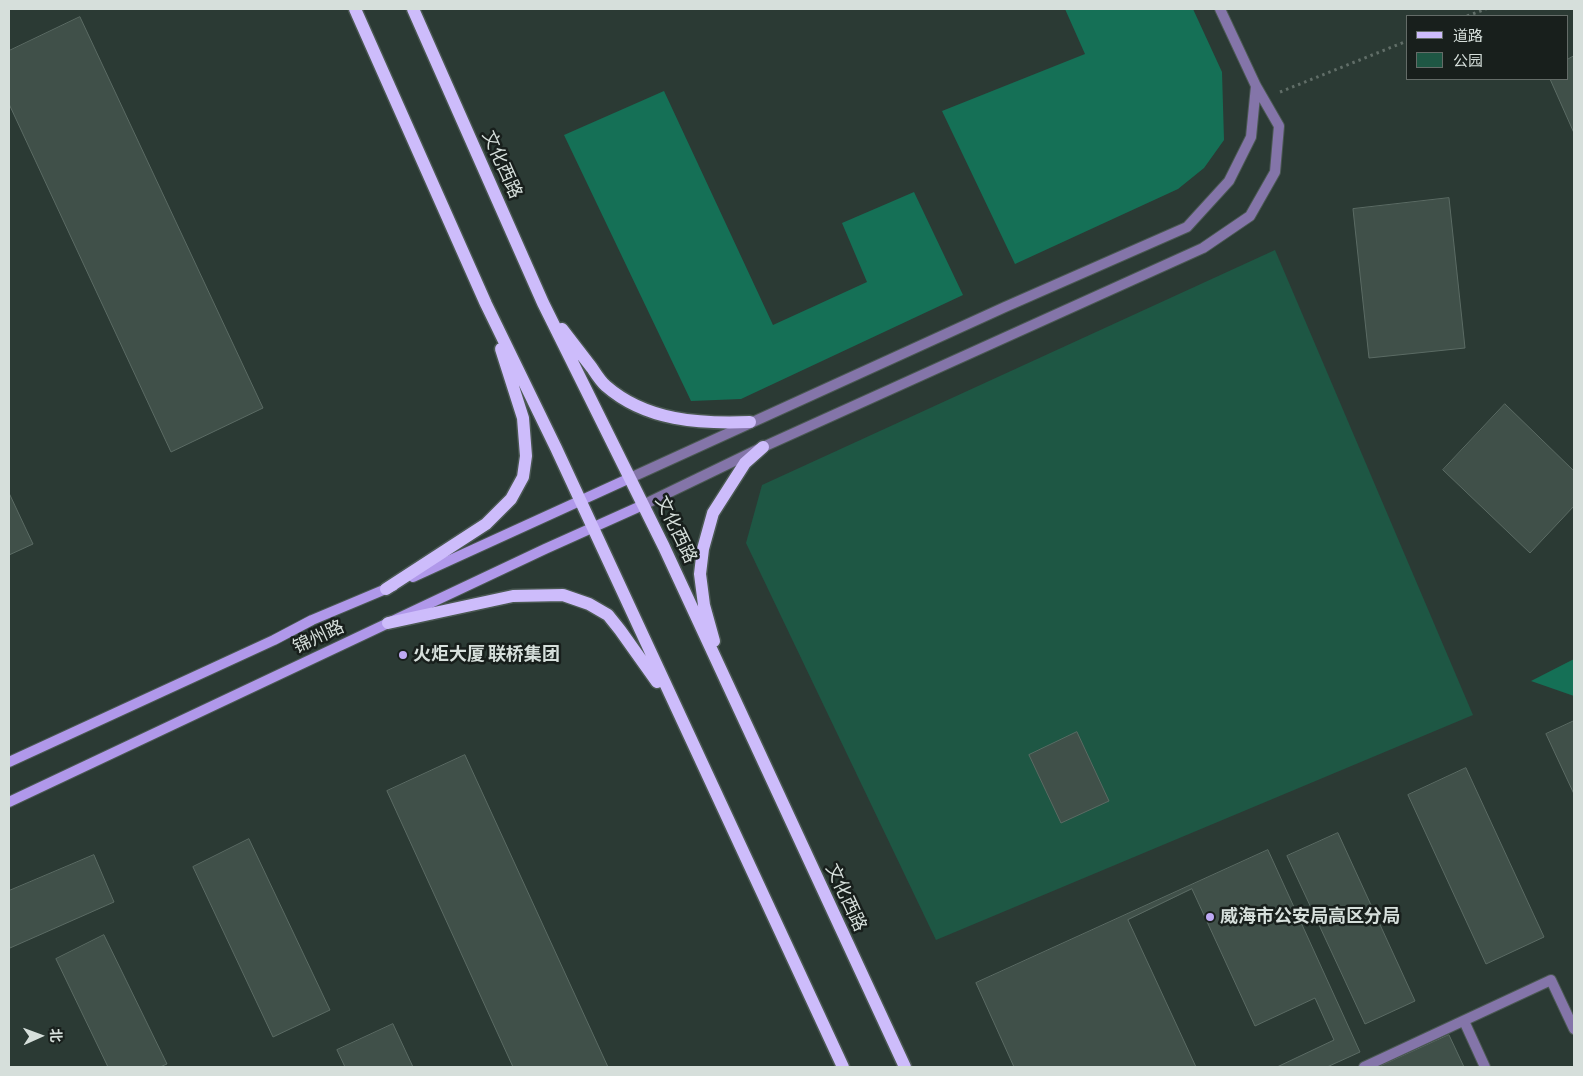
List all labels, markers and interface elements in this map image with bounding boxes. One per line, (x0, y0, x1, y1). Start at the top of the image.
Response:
legend (1406, 15, 1568, 80)
text: 道路 (1453, 27, 1483, 46)
text: 公园 (1453, 52, 1483, 71)
street label: 文化西路 (476, 128, 526, 202)
street label: 文化西路 (650, 493, 700, 567)
street label: 锦州路 (290, 617, 348, 659)
place label: 火炬大厦 联桥集团 (413, 644, 560, 666)
marker: 火炬大厦 联桥集团 (397, 649, 409, 661)
street label: 文化西路 (820, 861, 870, 935)
place label: 威海市公安局高区分局 (1220, 906, 1400, 928)
marker: 威海市公安局高区分局 (1204, 911, 1216, 923)
north arrow (15, 1011, 65, 1061)
text: 北 (47, 1028, 64, 1043)

